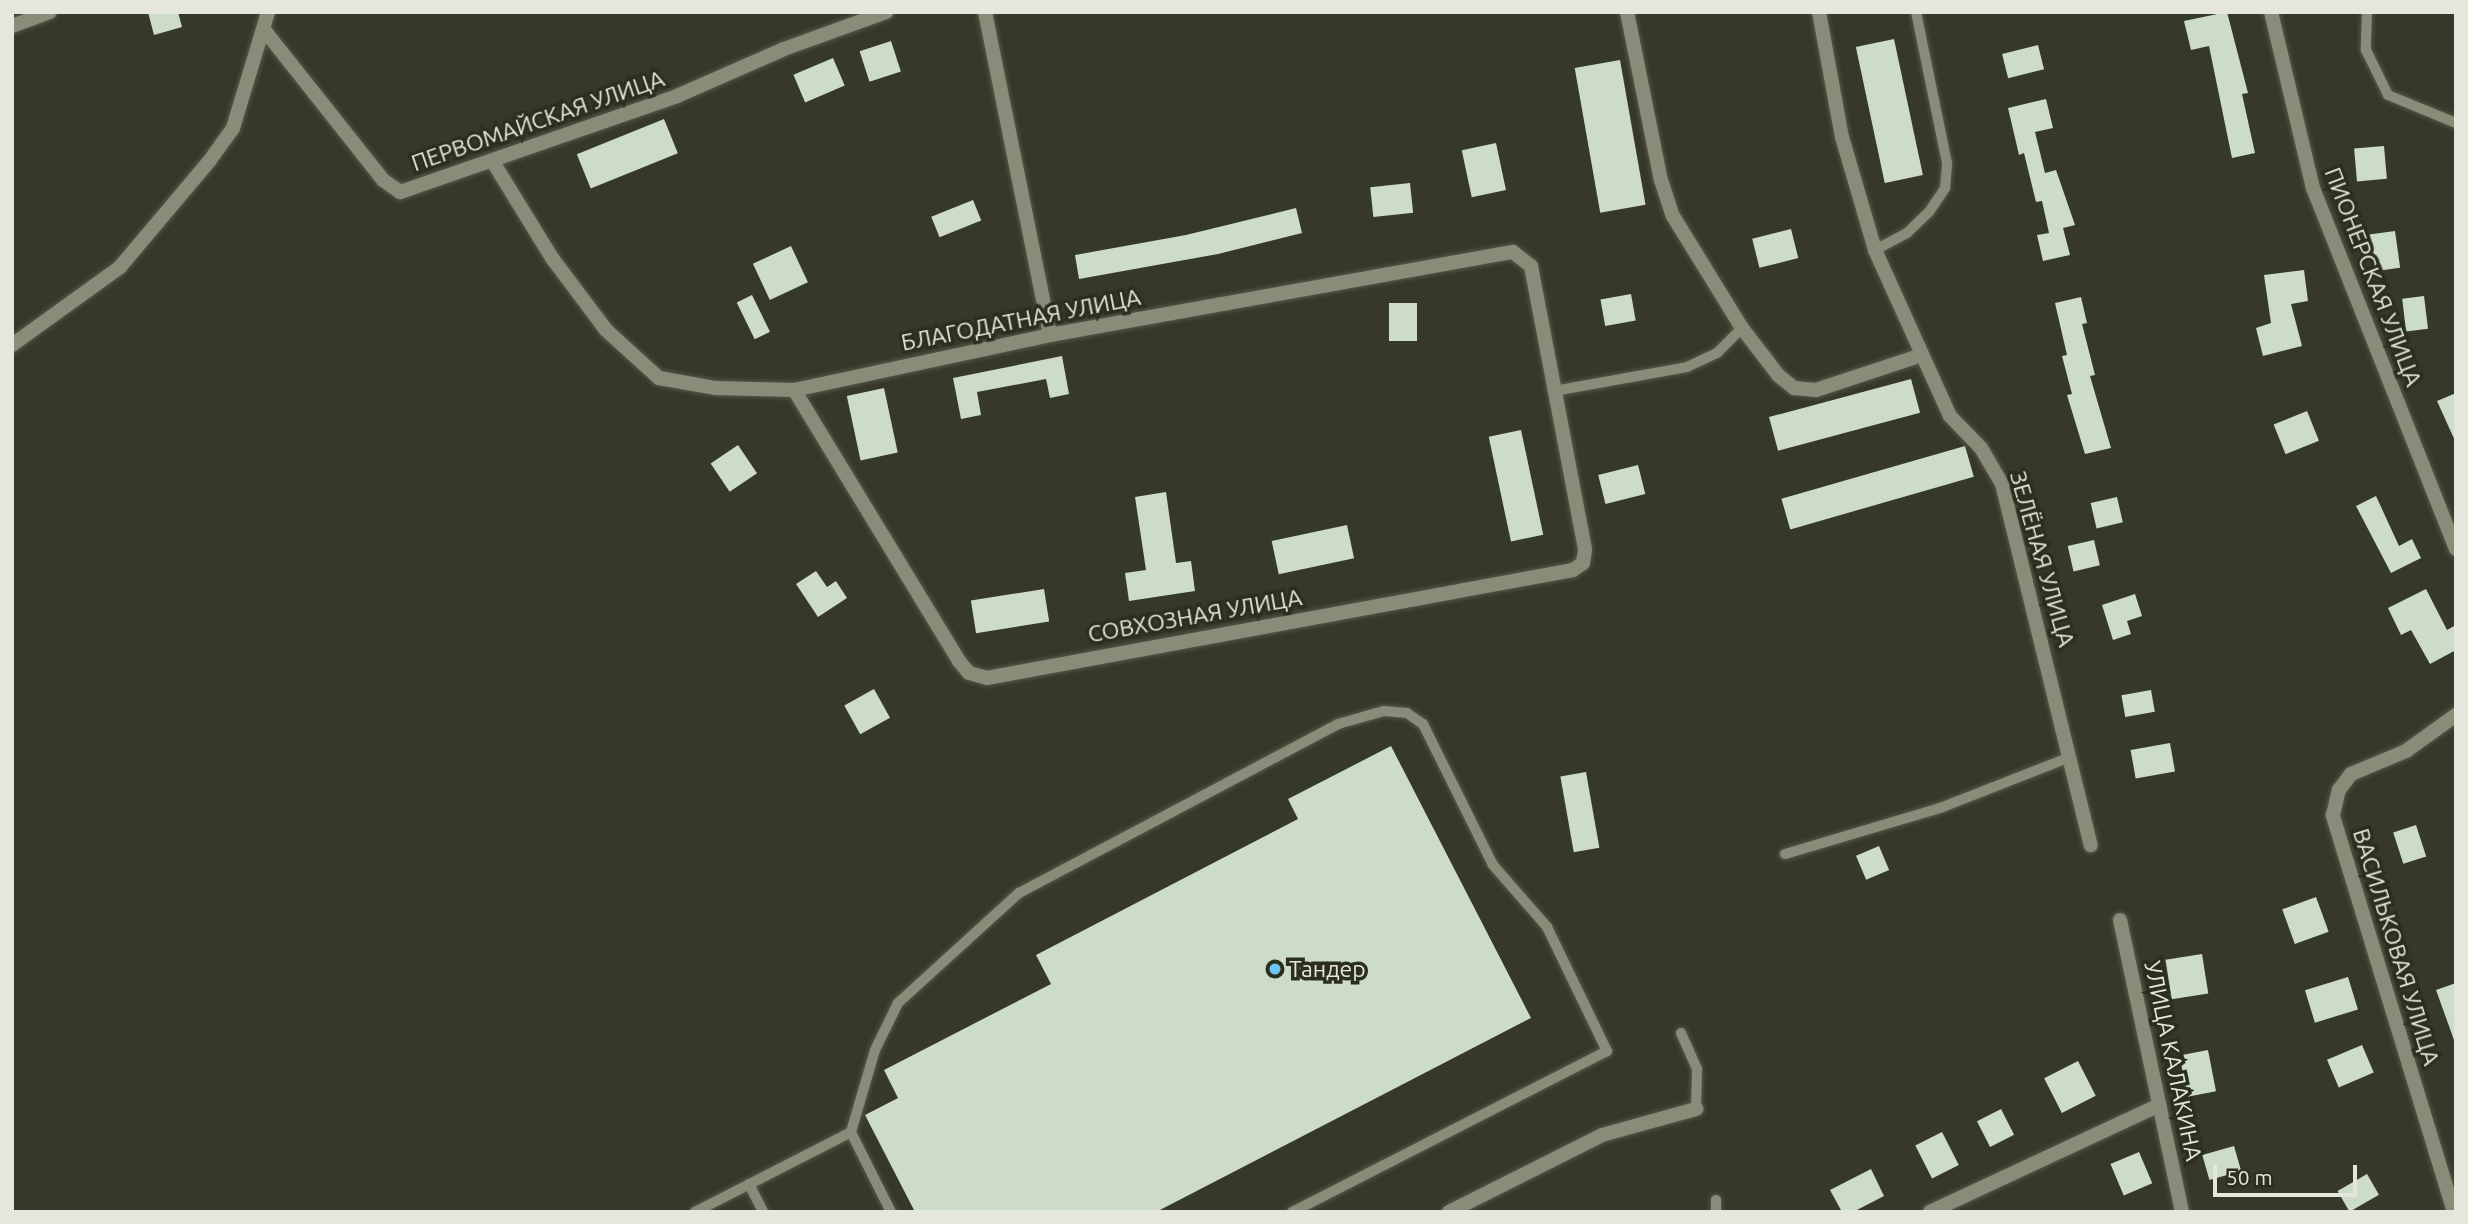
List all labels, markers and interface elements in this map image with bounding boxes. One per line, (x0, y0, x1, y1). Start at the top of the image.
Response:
street label: ПЕРВОМАЙСКАЯ УЛИЦА (408, 65, 668, 177)
street label: ПИОНЕРСКАЯ УЛИЦА (2318, 164, 2428, 390)
street label: БЛАГОДАТНАЯ УЛИЦА (899, 283, 1143, 357)
street label: ЗЕЛЁНАЯ УЛИЦА (2004, 468, 2080, 650)
street label: СОВХОЗНАЯ УЛИЦА (1086, 584, 1304, 648)
street label: ВАСИЛЬКОВАЯ УЛИЦА (2347, 825, 2445, 1069)
place label: Тандер (1289, 955, 1366, 983)
street label: УЛИЦА КАЛАКИНА (2138, 959, 2208, 1163)
marker: Тандер (1267, 961, 1283, 977)
scale bar (2216, 1150, 2360, 1194)
text: 50 m (2226, 1165, 2273, 1189)

